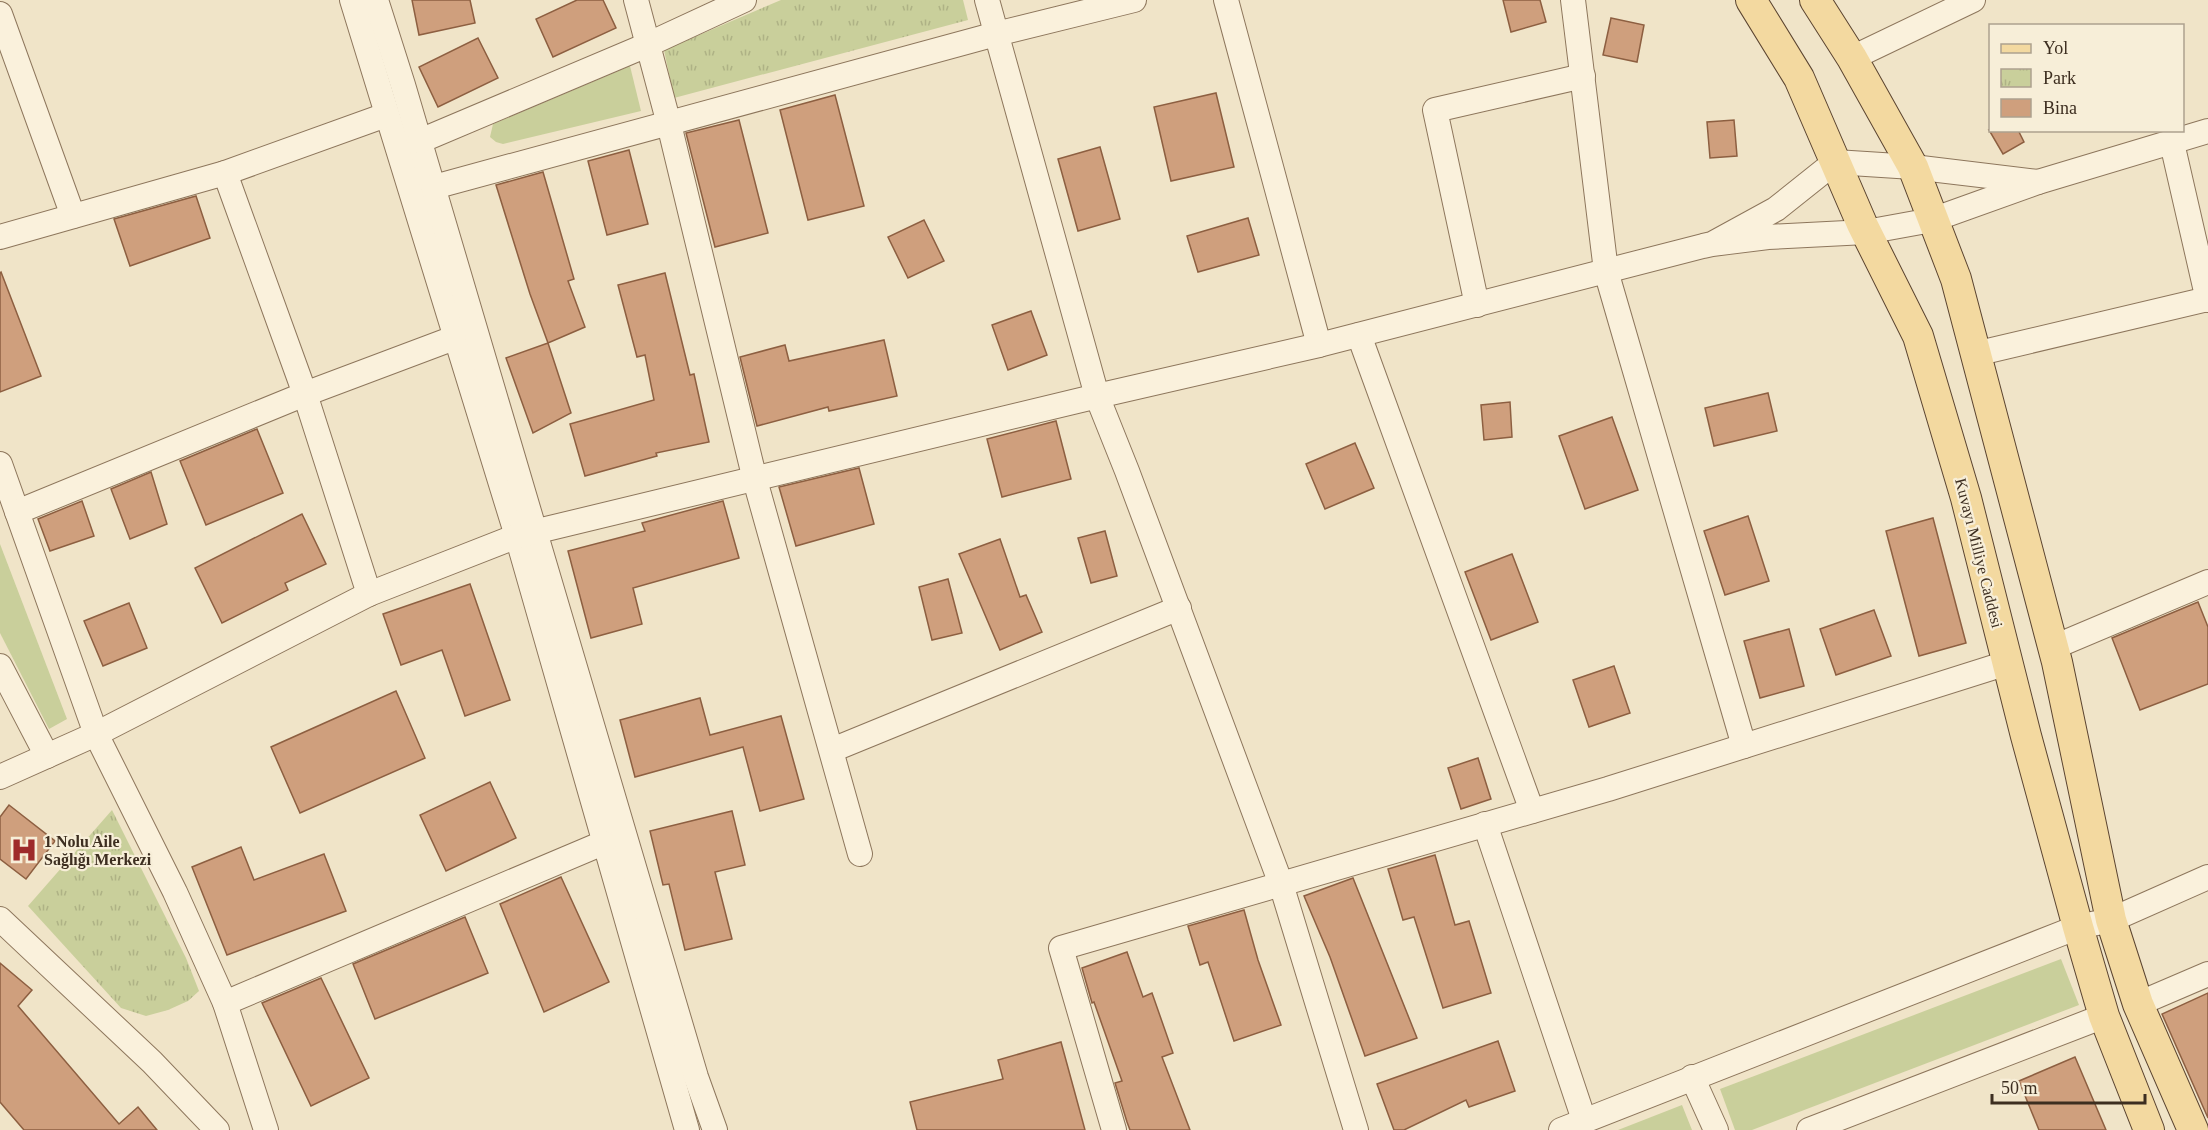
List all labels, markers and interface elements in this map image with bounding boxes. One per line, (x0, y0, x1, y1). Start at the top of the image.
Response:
legend (1989, 24, 2184, 132)
text: Yol (2043, 38, 2068, 58)
text: Park (2043, 68, 2076, 88)
text: Bina (2043, 98, 2077, 118)
street label: Kuvayı Milliye Caddesi (1951, 476, 2006, 630)
place label: 1 Nolu Aile Sağlığı Merkezi (44, 833, 152, 869)
hospital icon: 1 Nolu Aile Sağlığı Merkezi (9, 835, 39, 865)
scale bar (1992, 1067, 2145, 1105)
text: 50 m (2001, 1078, 2038, 1098)

